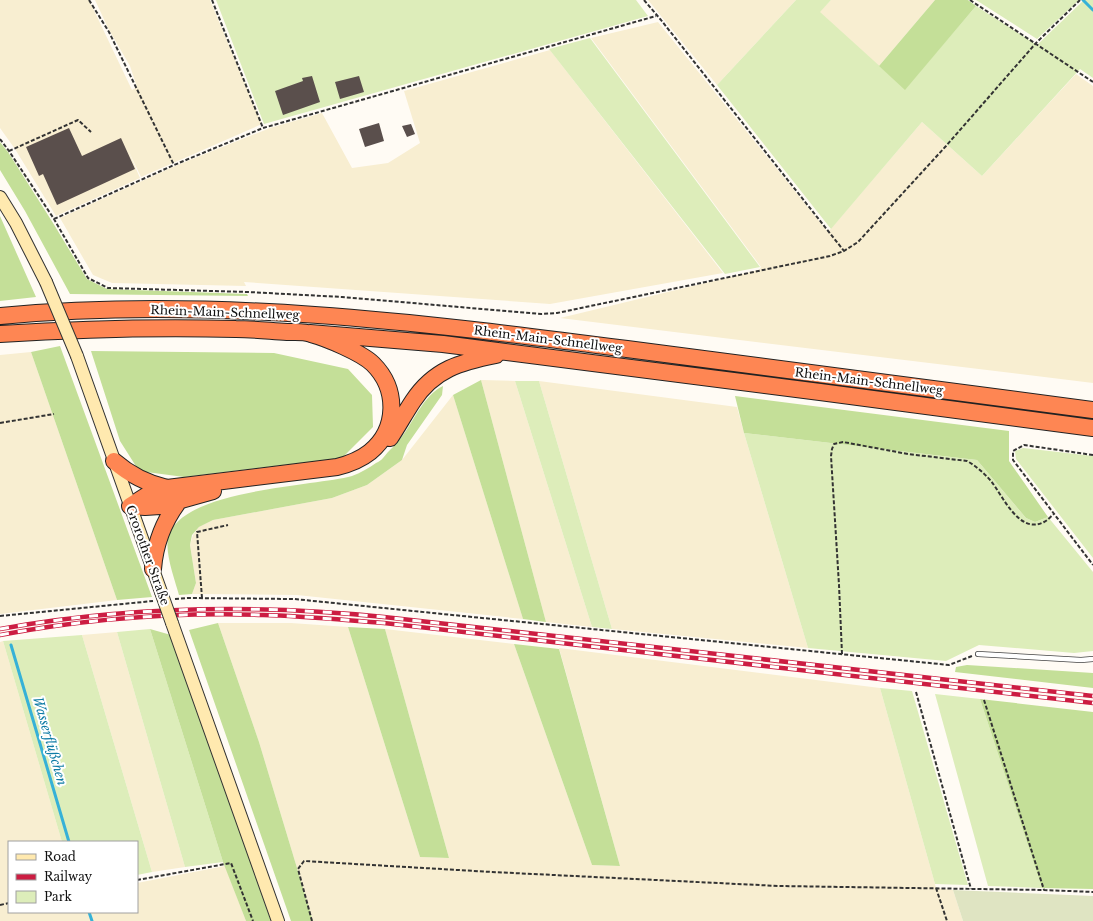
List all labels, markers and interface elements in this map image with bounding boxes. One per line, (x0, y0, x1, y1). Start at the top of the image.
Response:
street label: Rhein-Main-Schnellweg (150, 302, 301, 322)
street label: Rhein-Main-Schnellweg (473, 322, 624, 356)
street label: Rhein-Main-Schnellweg (794, 364, 945, 398)
street label: Grorother Straße (123, 503, 173, 607)
water label: Wasserflüßchen (29, 694, 71, 788)
legend (8, 841, 138, 913)
text: Road (44, 849, 76, 864)
text: Railway (44, 869, 93, 884)
text: Park (44, 889, 72, 904)

